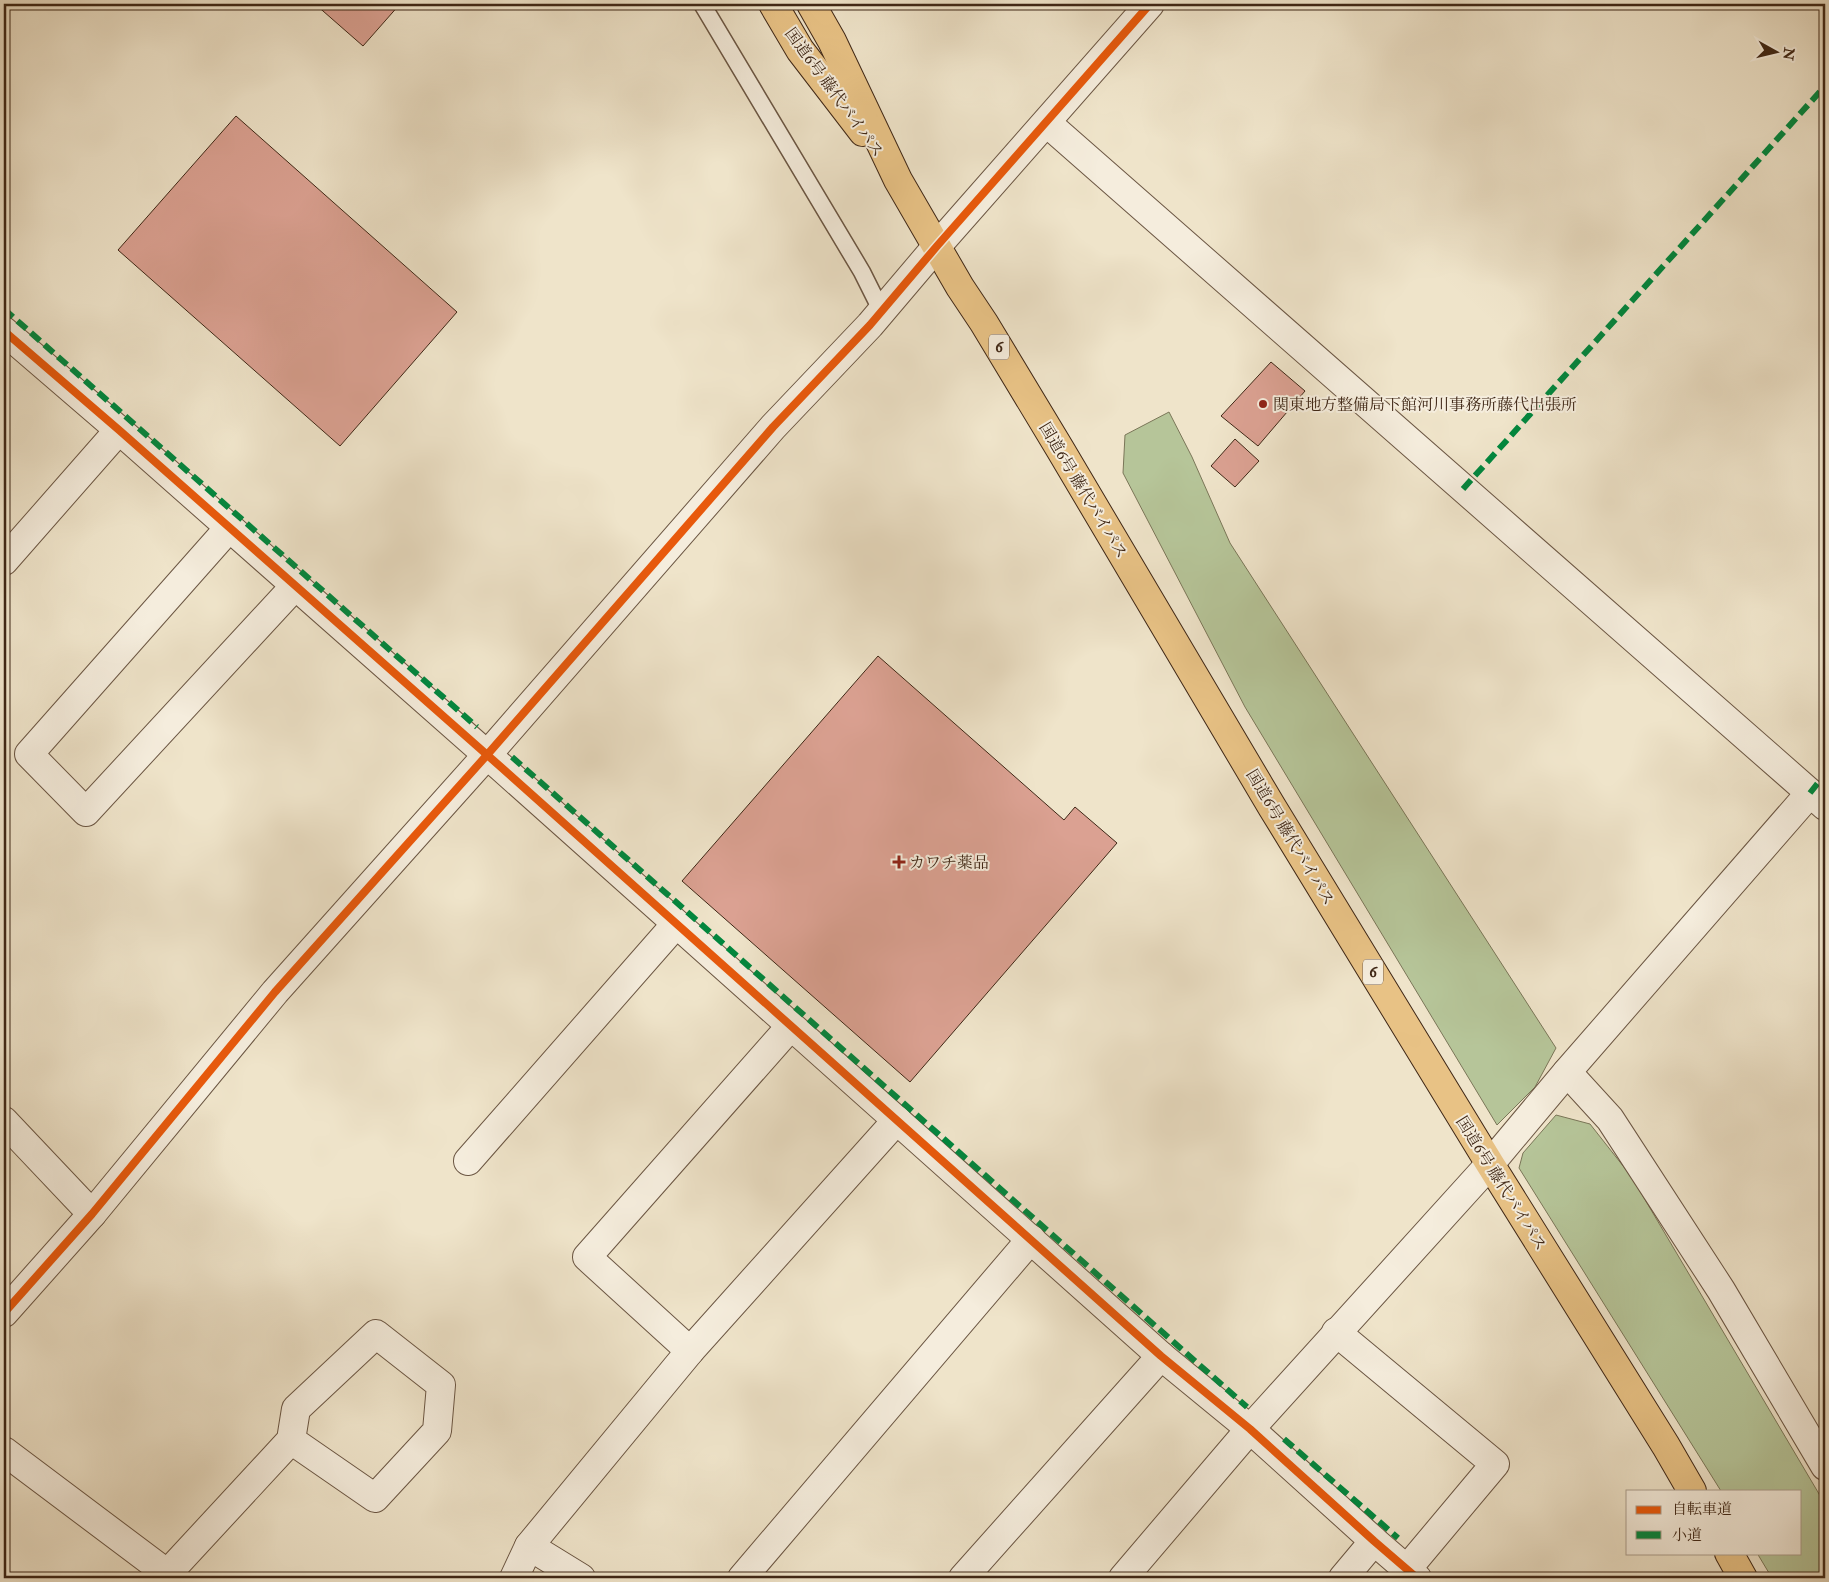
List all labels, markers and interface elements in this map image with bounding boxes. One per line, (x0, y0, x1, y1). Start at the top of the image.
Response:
street label: 国道6号 藤代バイパス (781, 24, 888, 161)
north arrow (1752, 28, 1802, 78)
text: N (1779, 45, 1798, 62)
road number: 6 (989, 334, 1009, 360)
place label: 関東地方整備局下館河川事務所藤代出張所 (1273, 395, 1577, 415)
marker: 関東地方整備局下館河川事務所藤代出張所 (1257, 398, 1269, 410)
street label: 国道6号 藤代バイパス (1035, 419, 1132, 562)
street label: 国道6号 藤代バイパス (1242, 766, 1339, 909)
place label: カワチ薬品 (909, 853, 989, 873)
marker: カワチ薬品 (893, 856, 905, 868)
road number: 6 (1363, 960, 1383, 984)
street label: 国道6号 藤代バイパス (1452, 1112, 1551, 1255)
legend (1626, 1490, 1802, 1554)
text: 自転車道 (1672, 1500, 1732, 1519)
text: 小道 (1672, 1526, 1702, 1545)

